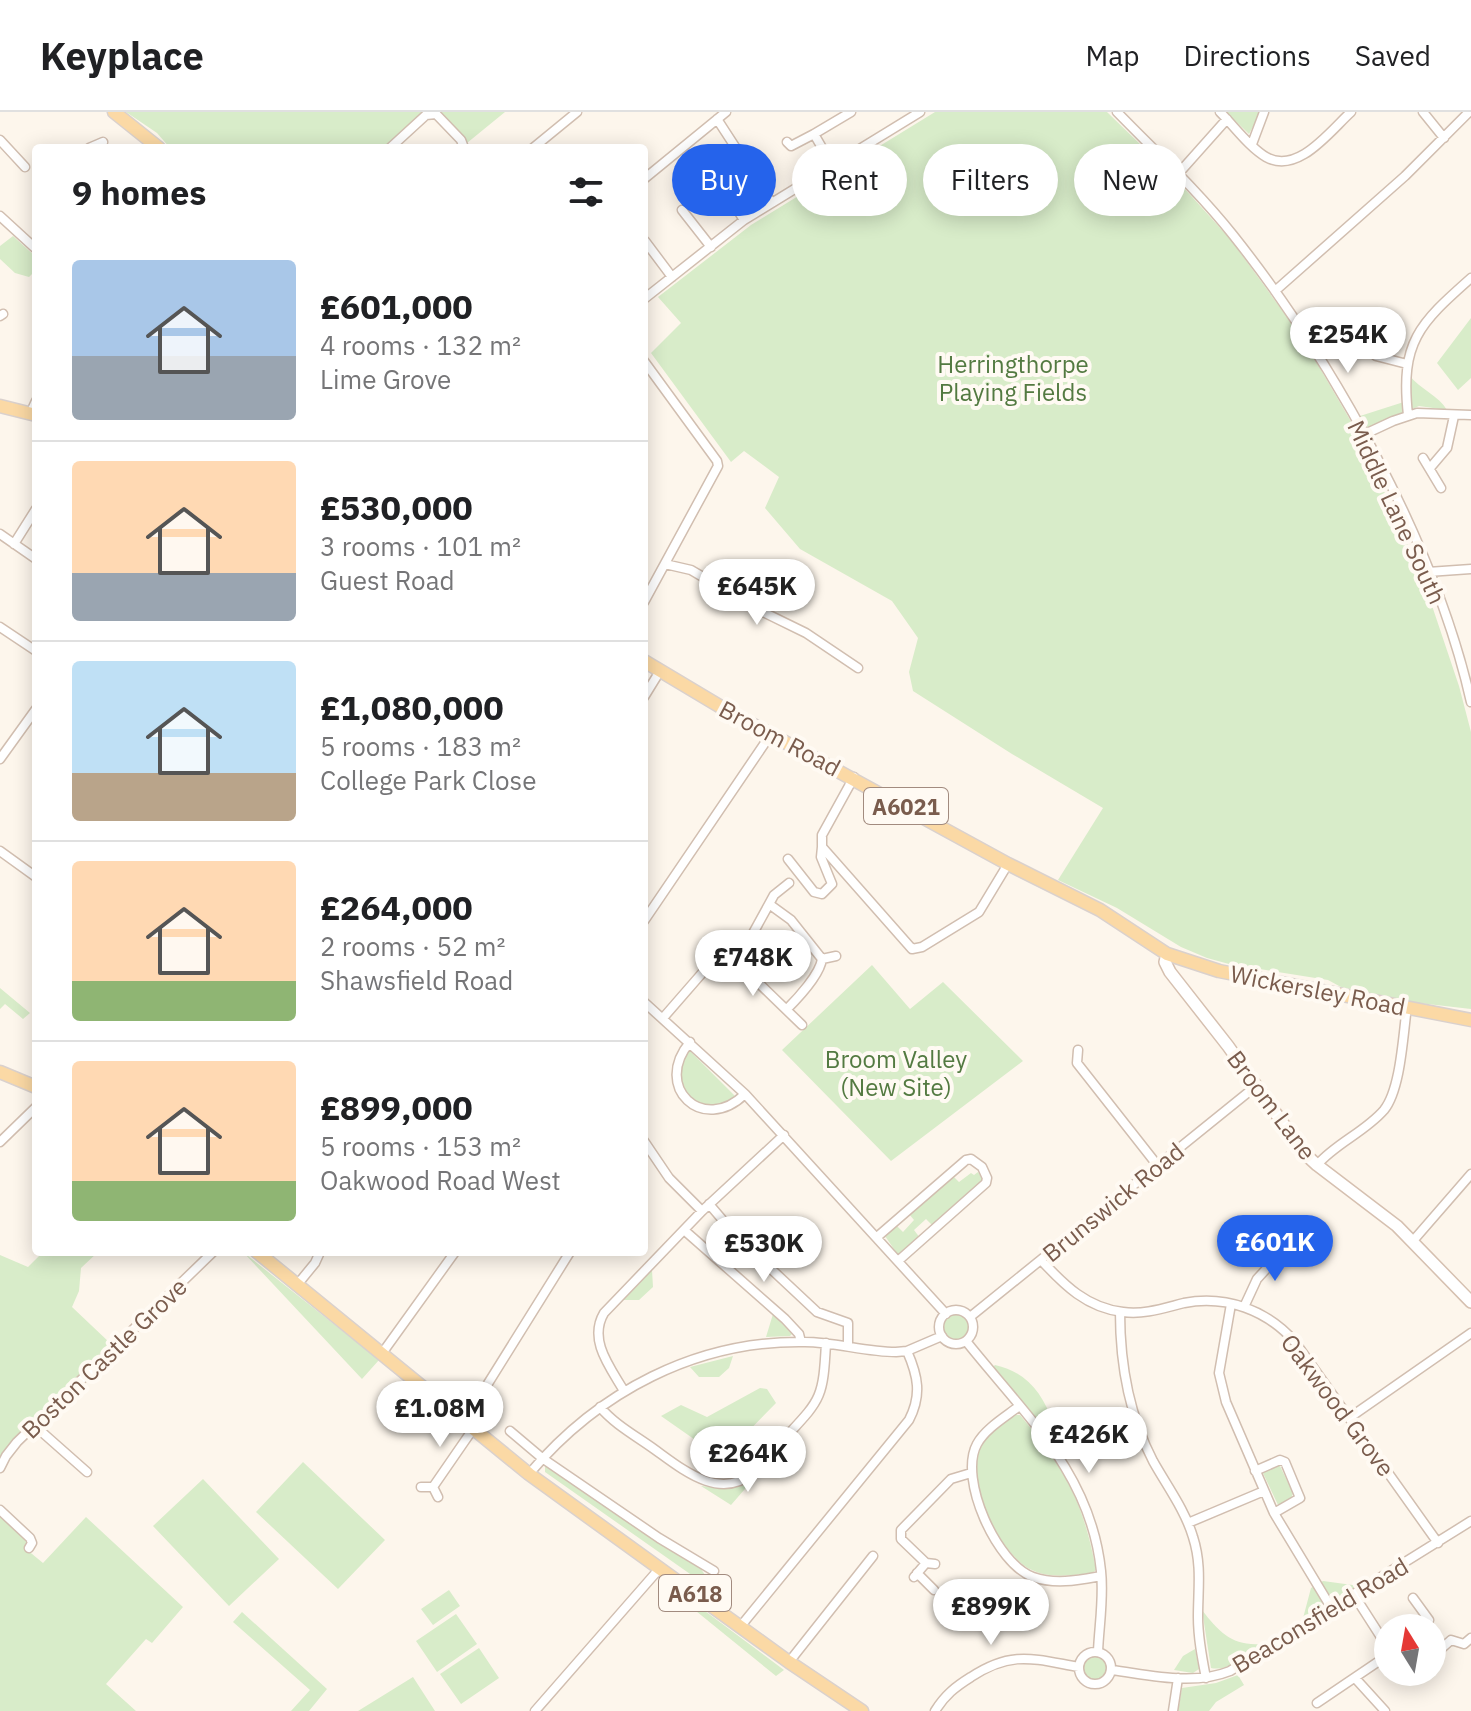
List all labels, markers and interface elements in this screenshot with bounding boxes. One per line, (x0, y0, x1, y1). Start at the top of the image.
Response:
text: Keyplace (40, 31, 204, 80)
text: Map (1085, 37, 1139, 74)
text: Directions (1183, 37, 1311, 74)
text: Saved (1355, 37, 1431, 74)
chip: Buy (672, 144, 776, 216)
chip: Rent (792, 144, 907, 216)
chip: Filters (923, 144, 1058, 216)
chip: New (1074, 144, 1186, 216)
text: 9 homes (72, 170, 207, 214)
icon: filters (564, 170, 608, 214)
text: £601,000 (320, 284, 473, 328)
icon: home (136, 292, 232, 388)
pin: £254K (1292, 307, 1404, 375)
text: £254K (1308, 316, 1388, 350)
text: 4 rooms · 132 m² (320, 328, 521, 362)
park label: Herringthorpe Playing Fields (937, 348, 1089, 408)
text: Lime Grove (320, 362, 451, 396)
street label: Middle Lane South (1340, 415, 1454, 609)
text: £530,000 (320, 485, 473, 529)
icon: home (136, 493, 232, 589)
text: 3 rooms · 101 m² (320, 529, 521, 563)
pin: £645K (701, 559, 813, 627)
text: Guest Road (320, 563, 455, 597)
text: £645K (717, 568, 797, 602)
text: £1,080,000 (320, 685, 504, 729)
icon: home (136, 693, 232, 789)
street label: Broom Road (714, 693, 846, 783)
text: 5 rooms · 183 m² (320, 729, 521, 763)
text: College Park Close (320, 763, 536, 797)
road number: A6021 (864, 788, 948, 824)
text: £264,000 (320, 885, 473, 929)
icon: home (136, 893, 232, 989)
text: 2 rooms · 52 m² (320, 929, 505, 963)
pin: £748K (697, 930, 809, 998)
text: £748K (713, 939, 793, 973)
street label: Wickersley Road (1228, 957, 1408, 1023)
text: Shawsfield Road (320, 963, 513, 997)
park label: Broom Valley (New Site) (825, 1043, 967, 1103)
street label: Broom Lane (1220, 1044, 1324, 1166)
text: £899,000 (320, 1085, 473, 1129)
icon: home (136, 1093, 232, 1189)
text: 5 rooms · 153 m² (320, 1129, 521, 1163)
street label: Brunswick Road (1036, 1135, 1190, 1269)
text: Oakwood Road West (320, 1163, 561, 1197)
pin: £601K (1219, 1215, 1331, 1283)
pin: £530K (708, 1216, 820, 1284)
text: £601K (1235, 1224, 1315, 1258)
text: £530K (724, 1225, 804, 1259)
street label: Boston Castle Grove (14, 1271, 194, 1445)
street label: Oakwood Grove (1274, 1327, 1402, 1483)
pin: £1.08M (375, 1381, 505, 1449)
text: £1.08M (394, 1390, 486, 1424)
pin: £426K (1033, 1407, 1145, 1475)
text: £426K (1049, 1416, 1129, 1450)
pin: £264K (692, 1426, 804, 1494)
text: £264K (708, 1435, 788, 1469)
street label: Beaconsfield Road (1226, 1550, 1414, 1680)
road number: A618 (659, 1575, 731, 1611)
pin: £899K (935, 1579, 1047, 1647)
text: £899K (951, 1588, 1031, 1622)
north arrow (1374, 1614, 1446, 1686)
map controls (1374, 1614, 1446, 1686)

